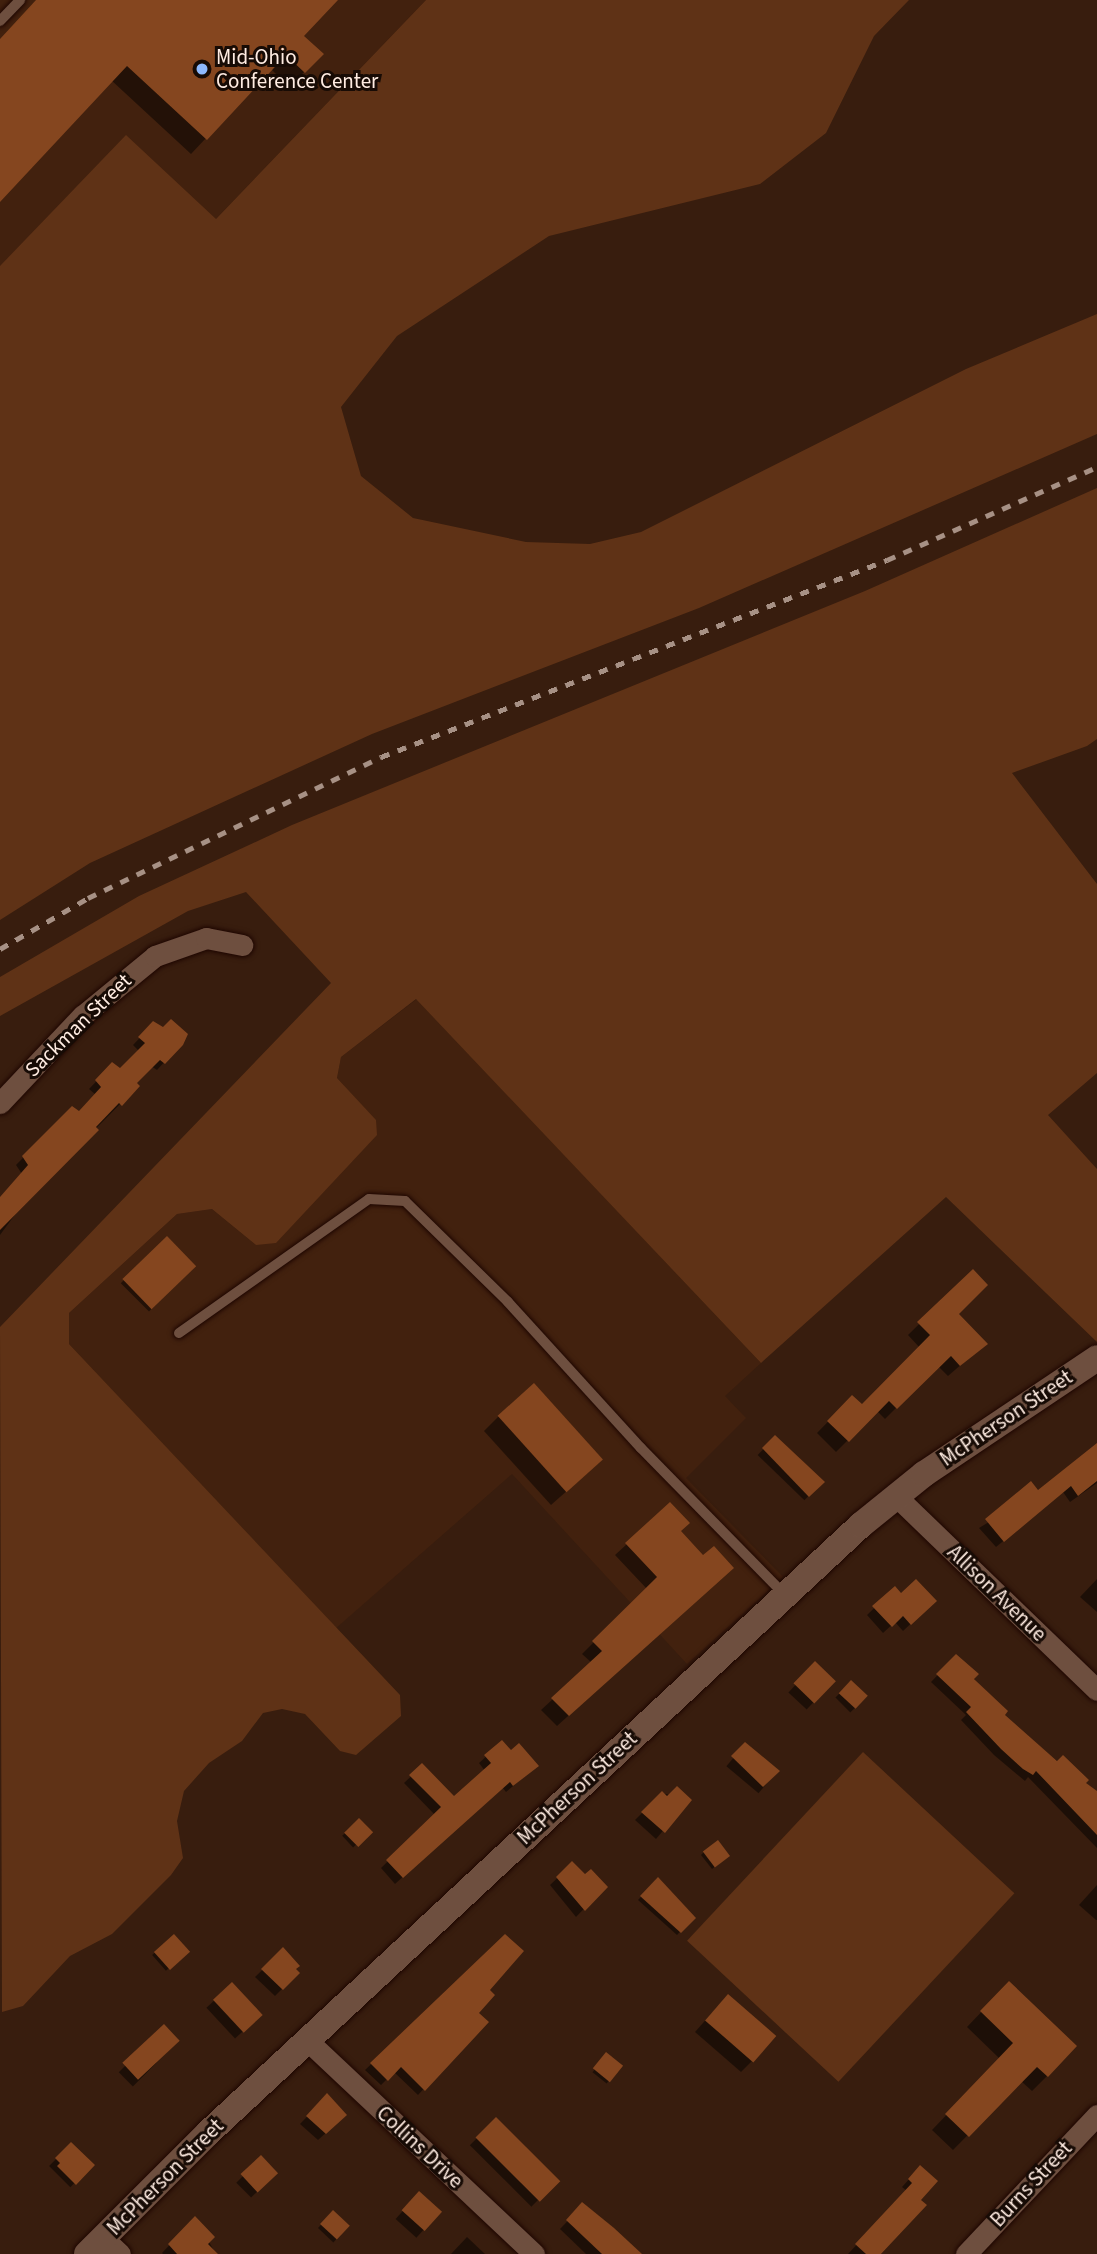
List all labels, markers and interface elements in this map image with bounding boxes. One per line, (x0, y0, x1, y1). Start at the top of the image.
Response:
place label: Mid-Ohio Conference Center (216, 44, 378, 94)
marker: Mid-Ohio Conference Center (194, 61, 210, 77)
street label: Sackman Street (20, 968, 136, 1082)
street label: McPherson Street (935, 1364, 1077, 1472)
street label: Allison Avenue (942, 1540, 1052, 1646)
street label: McPherson Street (512, 1726, 642, 1850)
street label: Collins Drive (371, 2101, 469, 2193)
street label: McPherson Street (102, 2114, 228, 2240)
street label: Burns Street (985, 2136, 1077, 2232)

